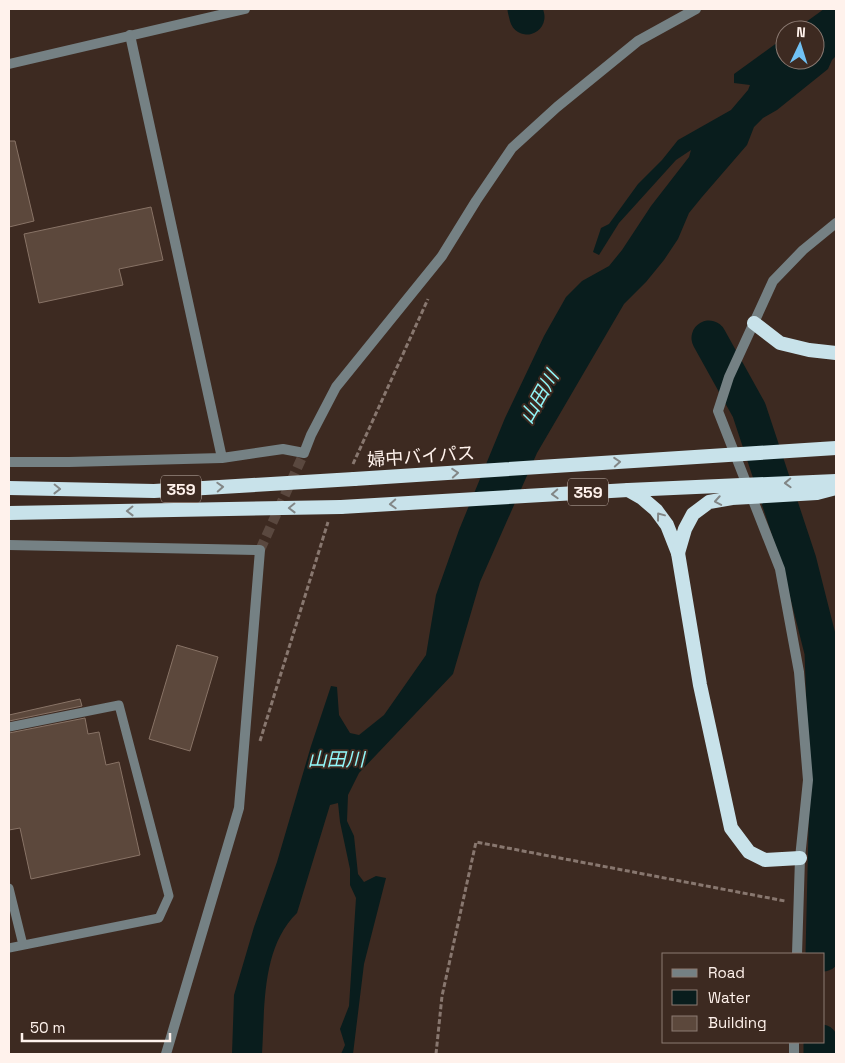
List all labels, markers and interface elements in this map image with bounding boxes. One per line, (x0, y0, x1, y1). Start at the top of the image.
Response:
north arrow (775, 20, 825, 70)
text: N (796, 23, 806, 41)
water label: 山田川 (514, 364, 565, 428)
street label: 婦中バイパス (367, 441, 475, 471)
one-way arrow (613, 456, 621, 467)
one-way arrow (451, 467, 459, 478)
road number: 359 (161, 476, 201, 502)
road number: 359 (568, 478, 608, 506)
one-way arrow (783, 478, 791, 488)
one-way arrow (216, 481, 224, 492)
one-way arrow (54, 484, 62, 494)
one-way arrow (551, 489, 559, 500)
one-way arrow (714, 495, 723, 505)
one-way arrow (389, 498, 397, 509)
one-way arrow (288, 503, 296, 513)
one-way arrow (125, 506, 133, 516)
one-way arrow (658, 513, 666, 522)
water label: 山田川 (307, 747, 366, 772)
legend (662, 953, 825, 1043)
text: Road (708, 963, 745, 982)
text: Water (708, 988, 751, 1007)
scale bar (22, 1010, 170, 1042)
text: Building (708, 1013, 767, 1032)
text: 50 m (30, 1018, 65, 1037)

